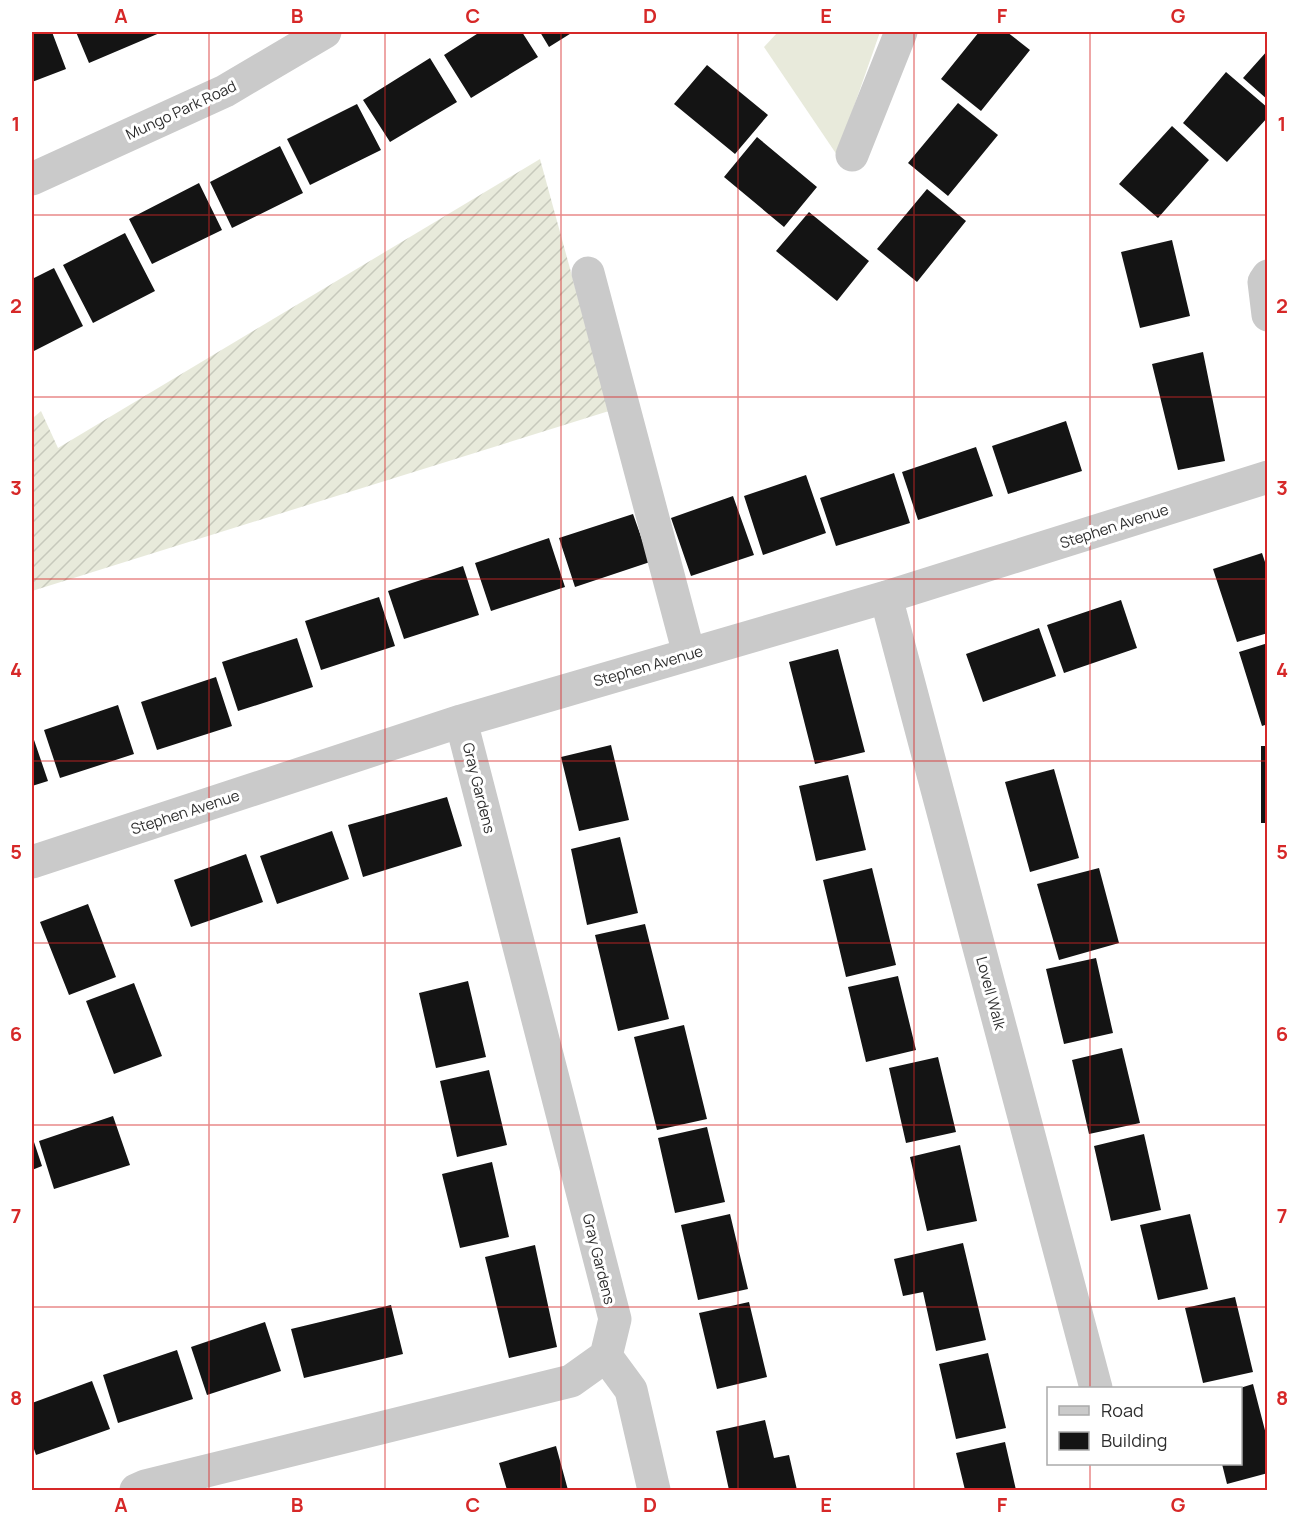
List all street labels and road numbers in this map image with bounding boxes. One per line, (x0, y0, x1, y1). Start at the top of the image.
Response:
street label: Mungo Park Road (122, 75, 240, 145)
street label: Stephen Avenue (1057, 498, 1171, 553)
street label: Stephen Avenue (591, 640, 705, 692)
street label: Gray Gardens (458, 740, 500, 836)
street label: Stephen Avenue (128, 784, 242, 839)
street label: Lovell Walk (971, 954, 1011, 1032)
street label: Gray Gardens (578, 1211, 620, 1307)

